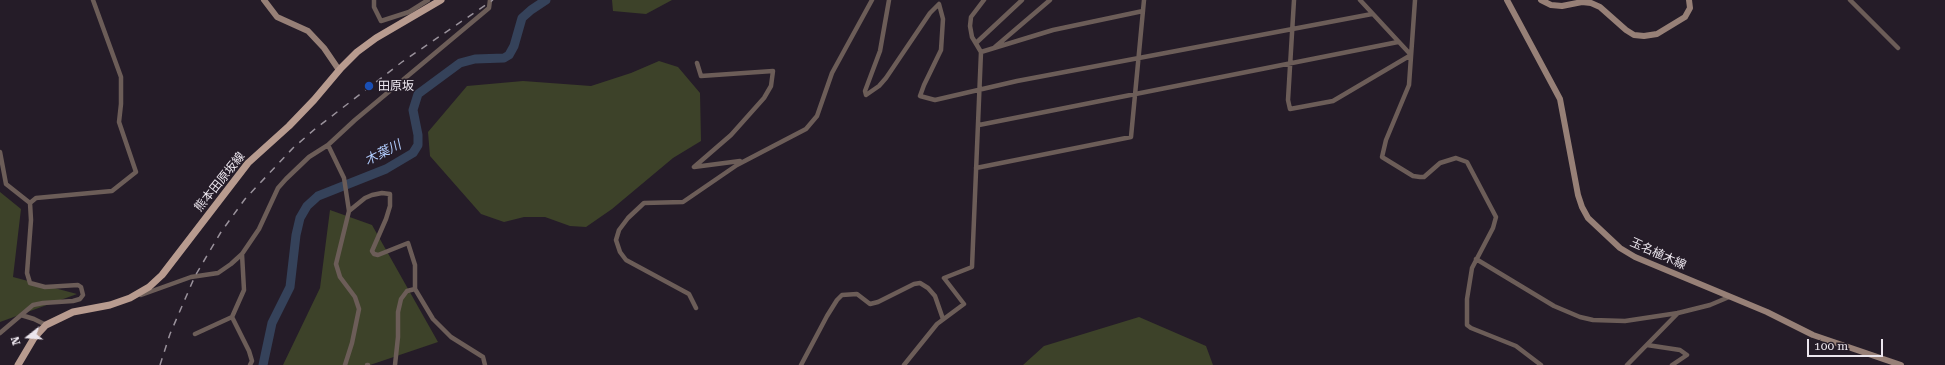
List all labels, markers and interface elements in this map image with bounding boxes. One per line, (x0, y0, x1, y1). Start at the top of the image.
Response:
place label: 田原坂 (378, 79, 414, 93)
marker: 田原坂 (363, 80, 375, 92)
water label: 木葉川 (362, 137, 404, 169)
street label: 熊本田原坂線 (192, 149, 248, 215)
street label: 玉名植木線 (1628, 235, 1688, 273)
north arrow (8, 317, 48, 357)
scale bar (1809, 331, 1885, 357)
text: N (9, 335, 24, 347)
text: 100 m (1814, 339, 1848, 353)

